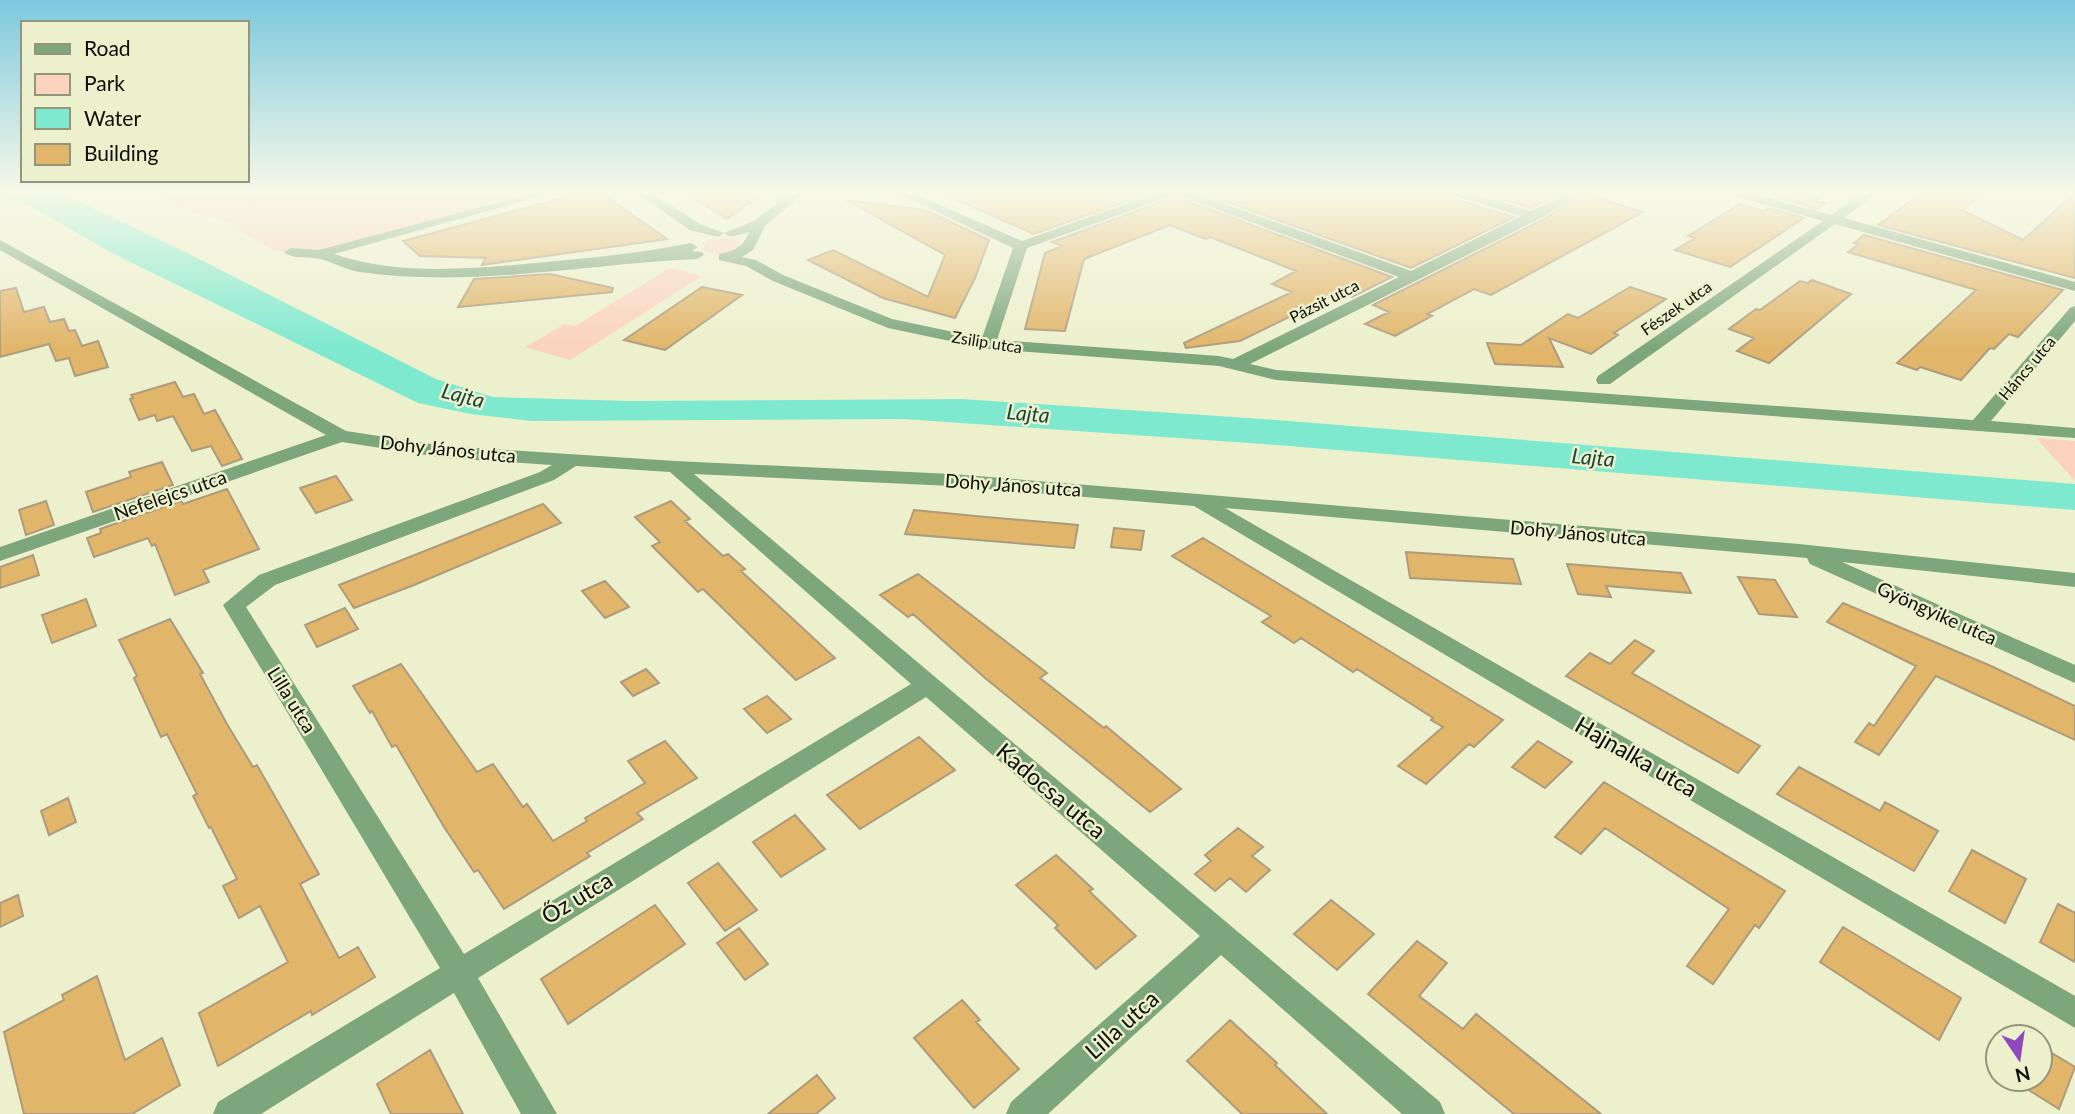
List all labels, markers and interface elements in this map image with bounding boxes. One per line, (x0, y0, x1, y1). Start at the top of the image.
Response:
legend (21, 21, 248, 182)
text: Road (84, 35, 131, 60)
text: Park (84, 70, 125, 95)
text: Water (84, 105, 141, 130)
text: Building (84, 140, 159, 165)
street label: Pázsit utca (1286, 275, 1362, 326)
street label: Fészek utca (1637, 276, 1715, 339)
street label: Zsilip utca (950, 327, 1024, 356)
street label: Háncs utca (1994, 332, 2059, 404)
water label: Lajta (439, 377, 487, 412)
water label: Lajta (1006, 398, 1051, 427)
street label: Dohy János utca (379, 430, 517, 467)
water label: Lajta (1571, 442, 1616, 471)
street label: Nefelejcs utca (110, 465, 229, 525)
street label: Dohy János utca (944, 468, 1082, 501)
street label: Dohy János utca (1509, 515, 1647, 550)
street label: Gyöngyike utca (1874, 576, 2001, 649)
street label: Lilla utca (263, 662, 322, 737)
street label: Hajnalka utca (1570, 710, 1703, 802)
street label: Kadocsa utca (991, 736, 1112, 844)
street label: Őz utca (536, 865, 617, 929)
street label: Lilla utca (1079, 984, 1164, 1064)
north arrow (1984, 1023, 2054, 1093)
text: N (2013, 1062, 2033, 1088)

